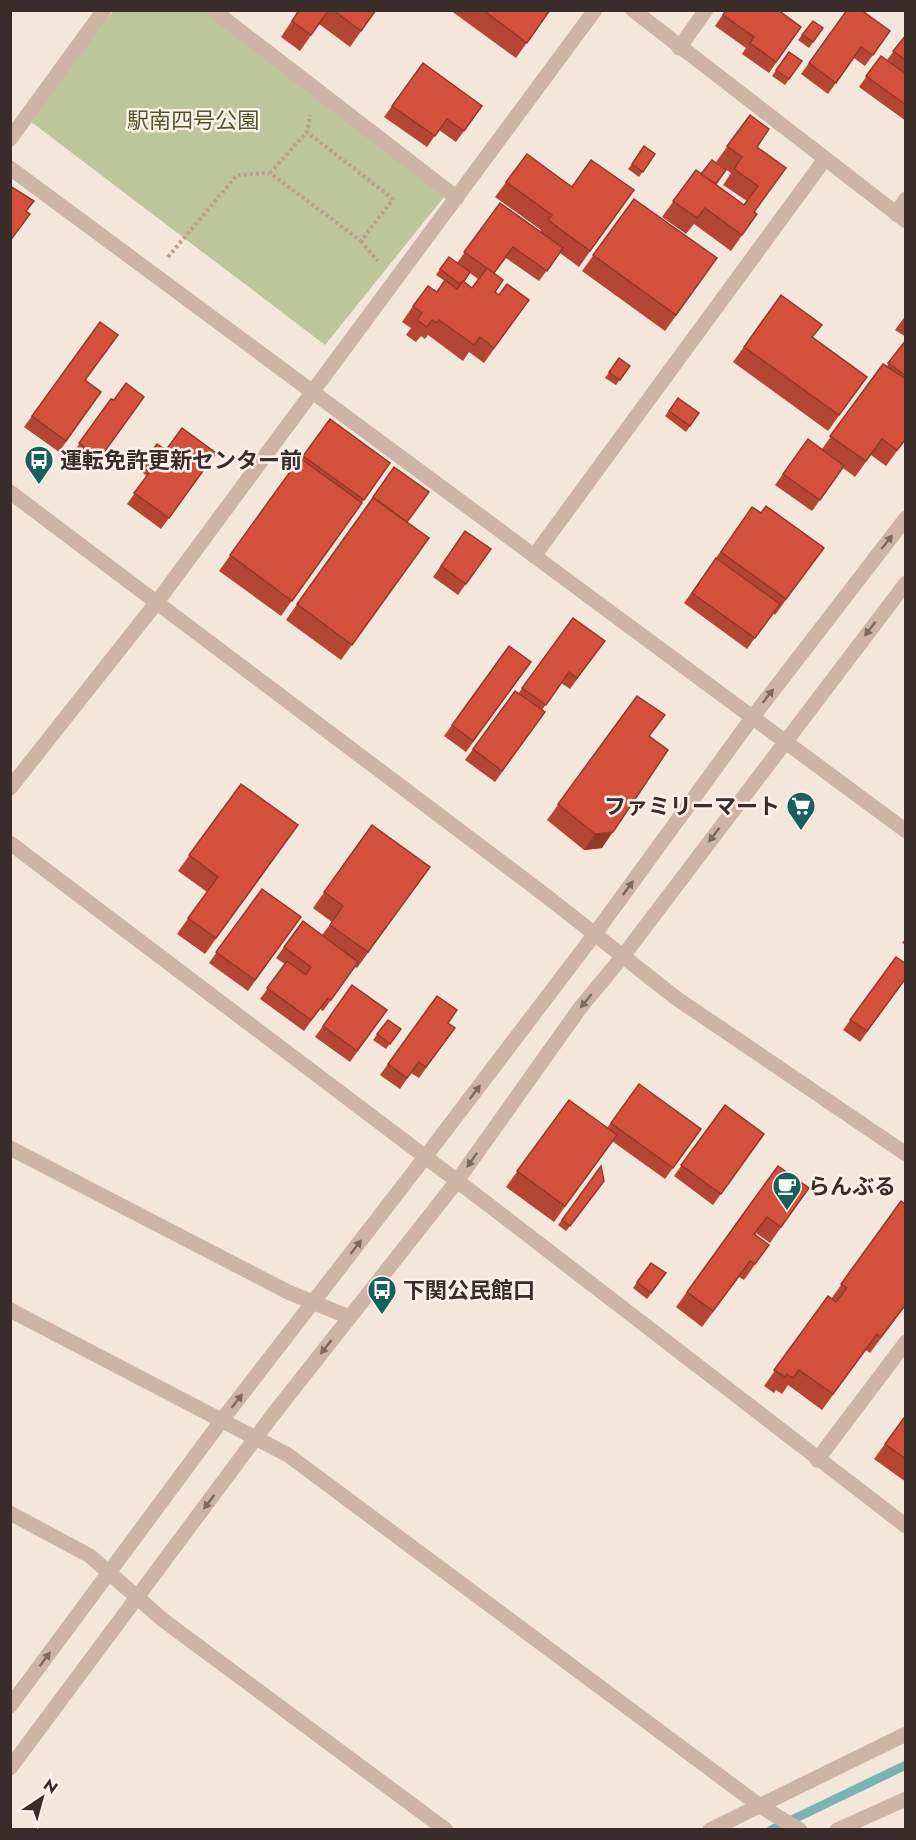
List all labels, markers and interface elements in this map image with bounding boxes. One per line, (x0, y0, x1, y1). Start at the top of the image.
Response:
park label: 駅南四号公園 (127, 104, 259, 136)
bus stop icon: 運転免許更新センター前 (23, 444, 55, 486)
place label: 運転免許更新センター前 (60, 444, 302, 476)
one-way arrow (881, 534, 893, 550)
one-way arrow (864, 621, 876, 637)
one-way arrow (762, 689, 774, 705)
place label: ファミリーマート (604, 790, 780, 822)
supermarket icon: ファミリーマート (785, 790, 817, 832)
one-way arrow (708, 826, 720, 842)
one-way arrow (622, 880, 634, 896)
one-way arrow (579, 993, 592, 1009)
one-way arrow (468, 1084, 481, 1100)
one-way arrow (466, 1151, 478, 1167)
cafe icon: らんぶる (771, 1170, 803, 1212)
place label: らんぶる (808, 1170, 896, 1202)
one-way arrow (350, 1239, 362, 1255)
bus stop icon: 下関公民館口 (366, 1274, 398, 1316)
place label: 下関公民館口 (403, 1274, 535, 1306)
one-way arrow (321, 1339, 333, 1354)
one-way arrow (230, 1393, 243, 1409)
one-way arrow (203, 1494, 215, 1510)
one-way arrow (39, 1651, 51, 1666)
north arrow (12, 1768, 72, 1828)
text: N (39, 1773, 62, 1799)

